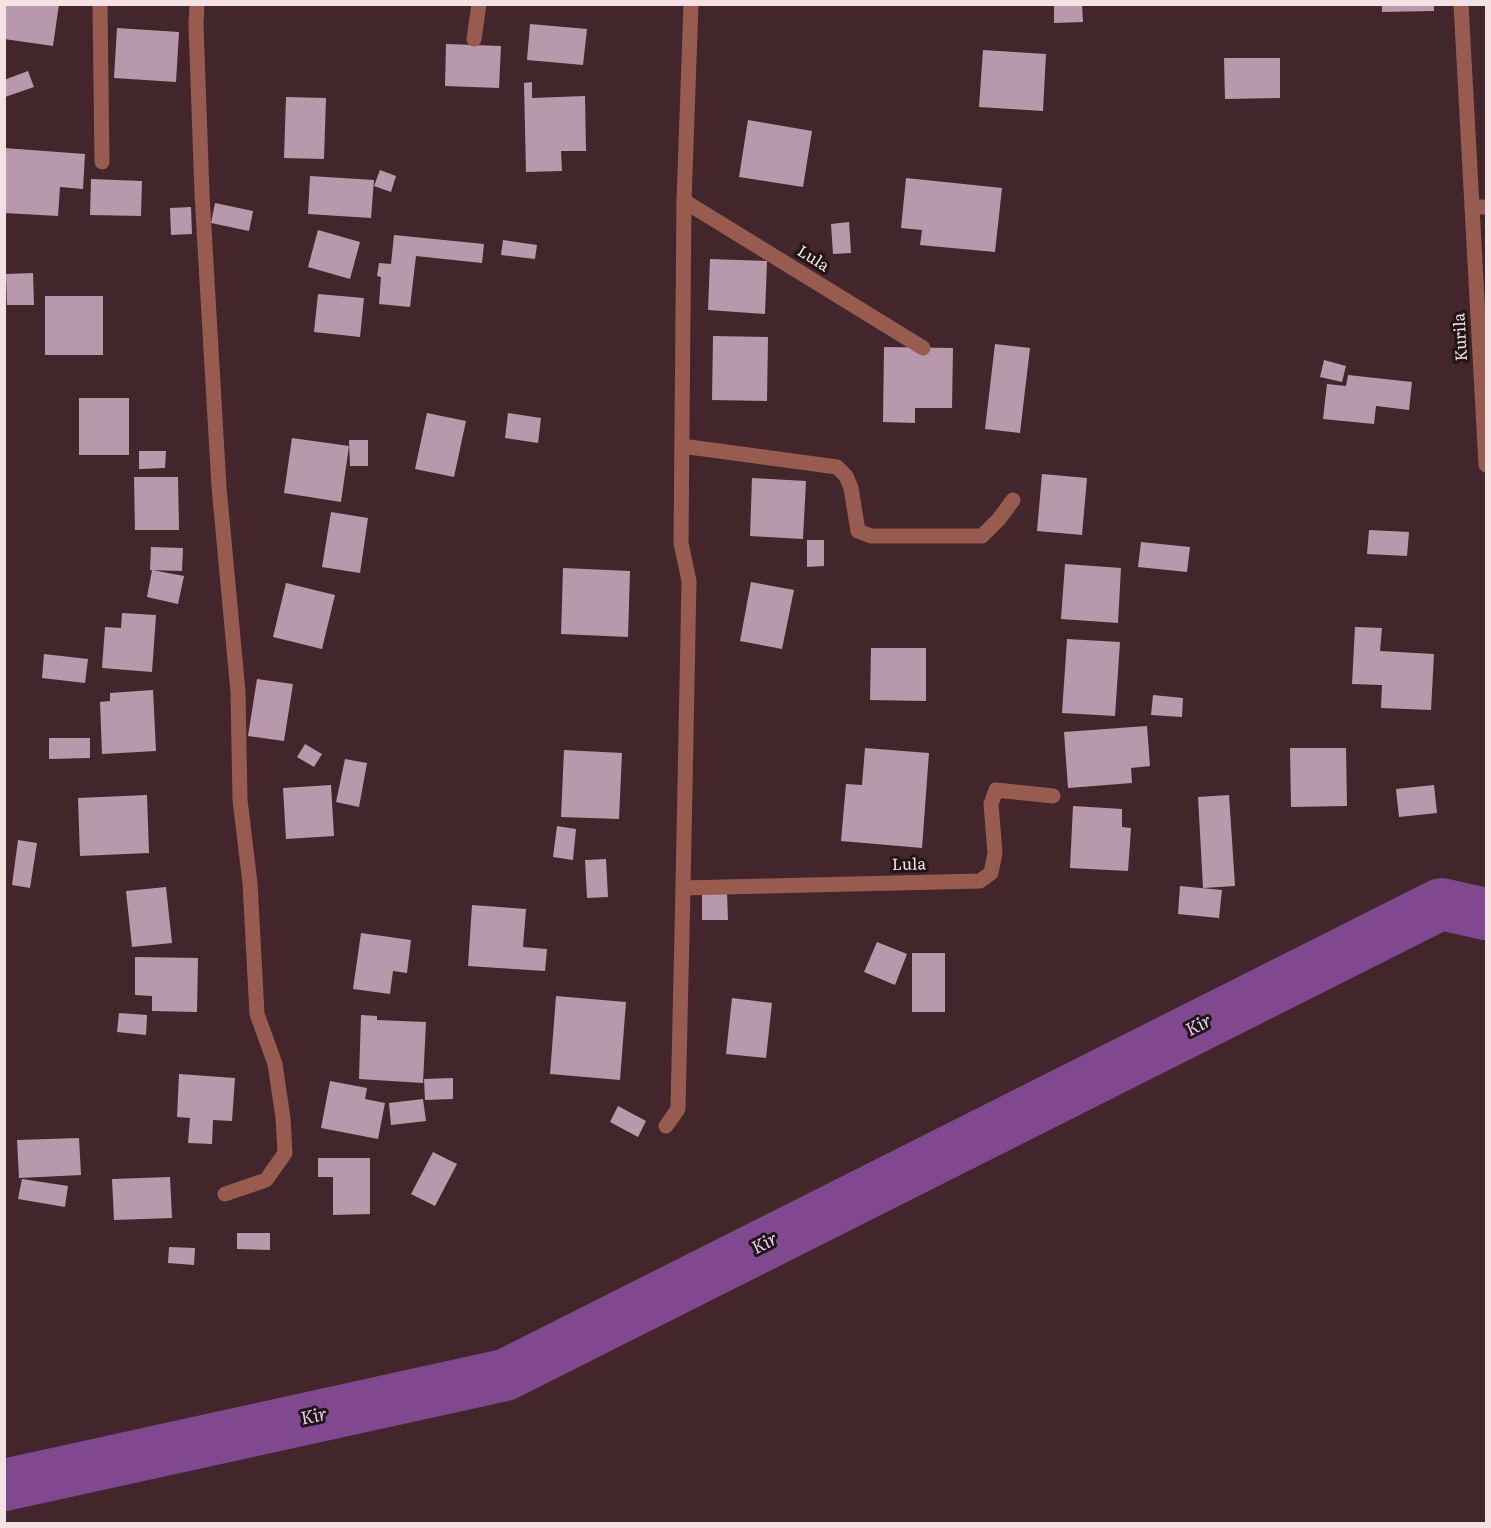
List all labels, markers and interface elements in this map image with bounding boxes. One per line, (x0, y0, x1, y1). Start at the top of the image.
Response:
street label: Lula (793, 242, 833, 276)
street label: Kurila (1450, 312, 1472, 362)
street label: Lula (892, 855, 926, 875)
water label: Kir (1182, 1010, 1216, 1042)
water label: Kir (748, 1228, 782, 1260)
water label: Kir (299, 1404, 329, 1430)

